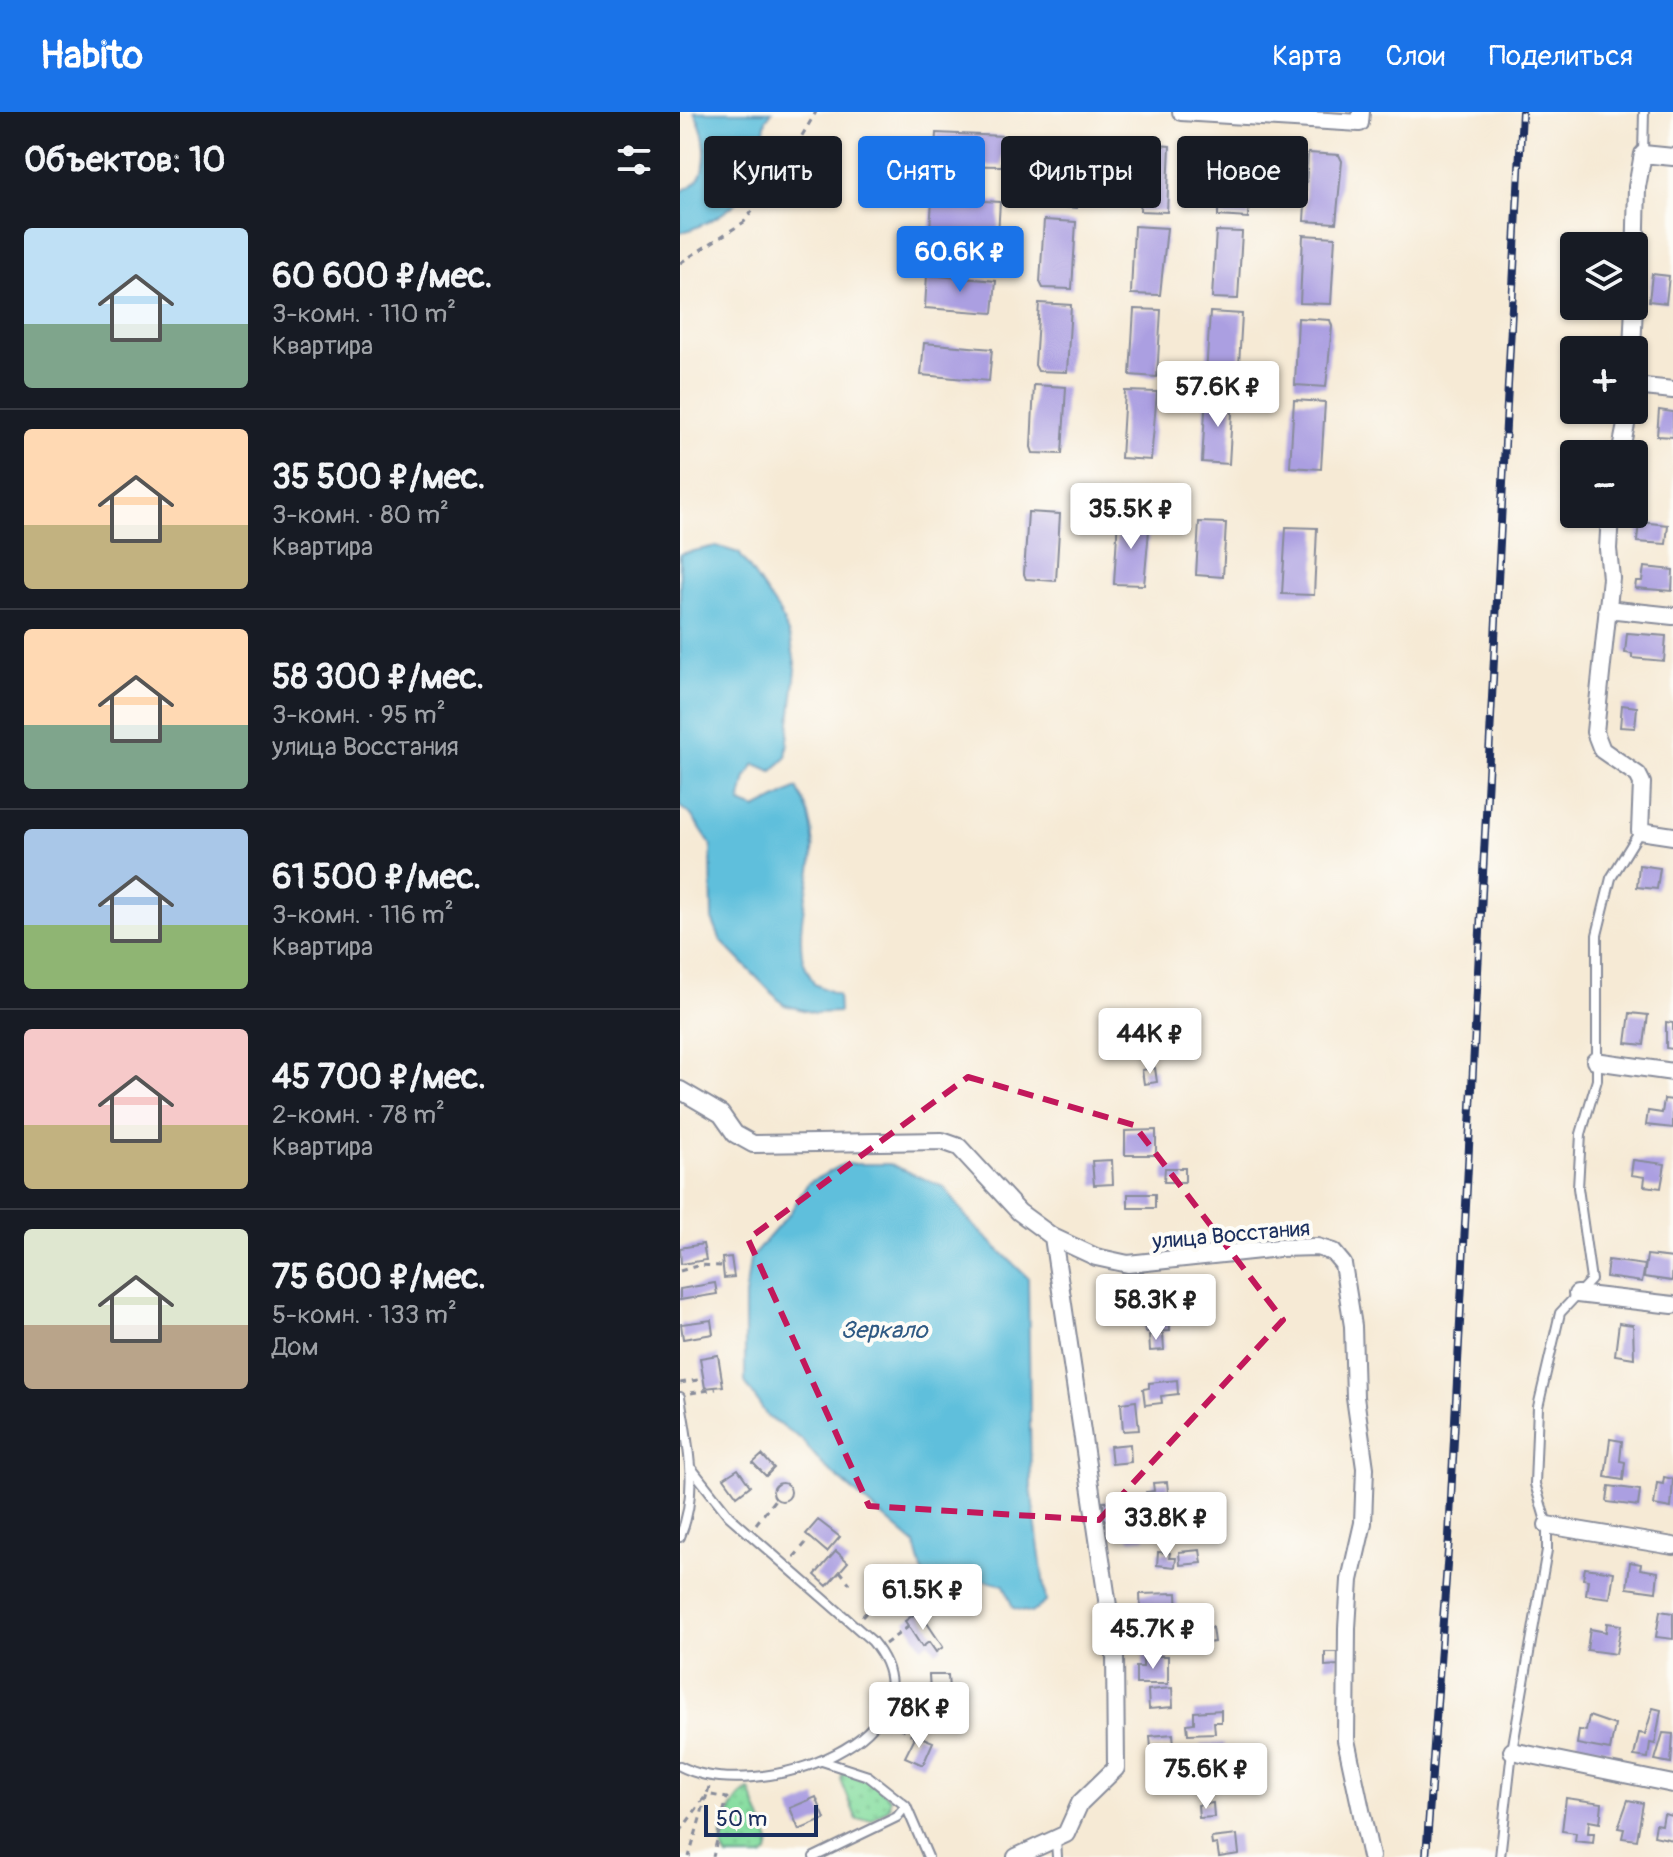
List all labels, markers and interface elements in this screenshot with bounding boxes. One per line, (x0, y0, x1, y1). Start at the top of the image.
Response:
text: Habito (40, 32, 143, 80)
text: Карта (1272, 39, 1342, 74)
text: Слои (1386, 39, 1445, 74)
text: Поделиться (1489, 39, 1633, 74)
chip: Купить (704, 136, 842, 208)
chip: Снять (858, 136, 985, 208)
chip: Фильтры (1001, 136, 1161, 208)
chip: Новое (1177, 136, 1308, 208)
icon: filters (612, 138, 656, 182)
text: Объектов: 10 (24, 139, 225, 182)
pin: 60.6K ₽ (886, 226, 1034, 294)
map controls (1560, 232, 1648, 528)
button: layers (1560, 232, 1648, 320)
text: 60.6K ₽ (915, 236, 1005, 268)
text: 60 600 ₽/мес. (272, 255, 493, 298)
icon: home (88, 260, 184, 356)
text: 3-комн. · 110 m² (272, 298, 456, 330)
text: Квартира (272, 330, 373, 362)
button: + (1560, 336, 1648, 424)
pin: 57.6K ₽ (1144, 361, 1292, 429)
text: 57.6K ₽ (1175, 371, 1261, 403)
button: − (1560, 440, 1648, 528)
text: 35 500 ₽/мес. (272, 456, 486, 499)
icon: home (88, 461, 184, 557)
pin: 35.5K ₽ (1057, 483, 1205, 551)
text: 35.5K ₽ (1088, 493, 1174, 525)
text: 3-комн. · 80 m² (272, 499, 449, 531)
text: Квартира (272, 531, 373, 563)
text: 58 300 ₽/мес. (272, 656, 484, 699)
icon: home (88, 661, 184, 757)
text: 3-комн. · 95 m² (272, 699, 446, 731)
text: улица Восстания (272, 731, 459, 763)
text: 61 500 ₽/мес. (272, 856, 481, 899)
icon: home (88, 861, 184, 957)
text: 3-комн. · 116 m² (272, 899, 454, 931)
text: Квартира (272, 931, 373, 963)
pin: 44K ₽ (1094, 1008, 1206, 1076)
text: 44K ₽ (1116, 1018, 1184, 1050)
text: 45 700 ₽/мес. (272, 1056, 486, 1099)
icon: home (88, 1061, 184, 1157)
text: 2-комн. · 78 m² (272, 1099, 445, 1131)
text: Квартира (272, 1131, 373, 1163)
street label: улица Восстания (1150, 1214, 1311, 1256)
text: 75 600 ₽/мес. (272, 1256, 486, 1299)
icon: home (88, 1261, 184, 1357)
pin: 58.3K ₽ (1082, 1274, 1230, 1342)
text: 58.3K ₽ (1114, 1284, 1198, 1316)
text: 5-комн. · 133 m² (272, 1299, 457, 1331)
water label: Зеркало (841, 1316, 929, 1345)
text: Дом (272, 1331, 319, 1363)
pin: 33.8K ₽ (1092, 1492, 1240, 1560)
text: 33.8K ₽ (1124, 1502, 1208, 1534)
pin: 61.5K ₽ (849, 1564, 997, 1632)
text: 61.5K ₽ (882, 1574, 964, 1606)
pin: 45.7K ₽ (1079, 1603, 1227, 1671)
text: 45.7K ₽ (1110, 1613, 1196, 1645)
pin: 78K ₽ (863, 1682, 975, 1750)
text: 78K ₽ (887, 1692, 951, 1724)
pin: 75.6K ₽ (1132, 1743, 1280, 1811)
text: 75.6K ₽ (1163, 1753, 1249, 1785)
scale bar (704, 1801, 818, 1837)
text: 50 m (716, 1805, 767, 1833)

